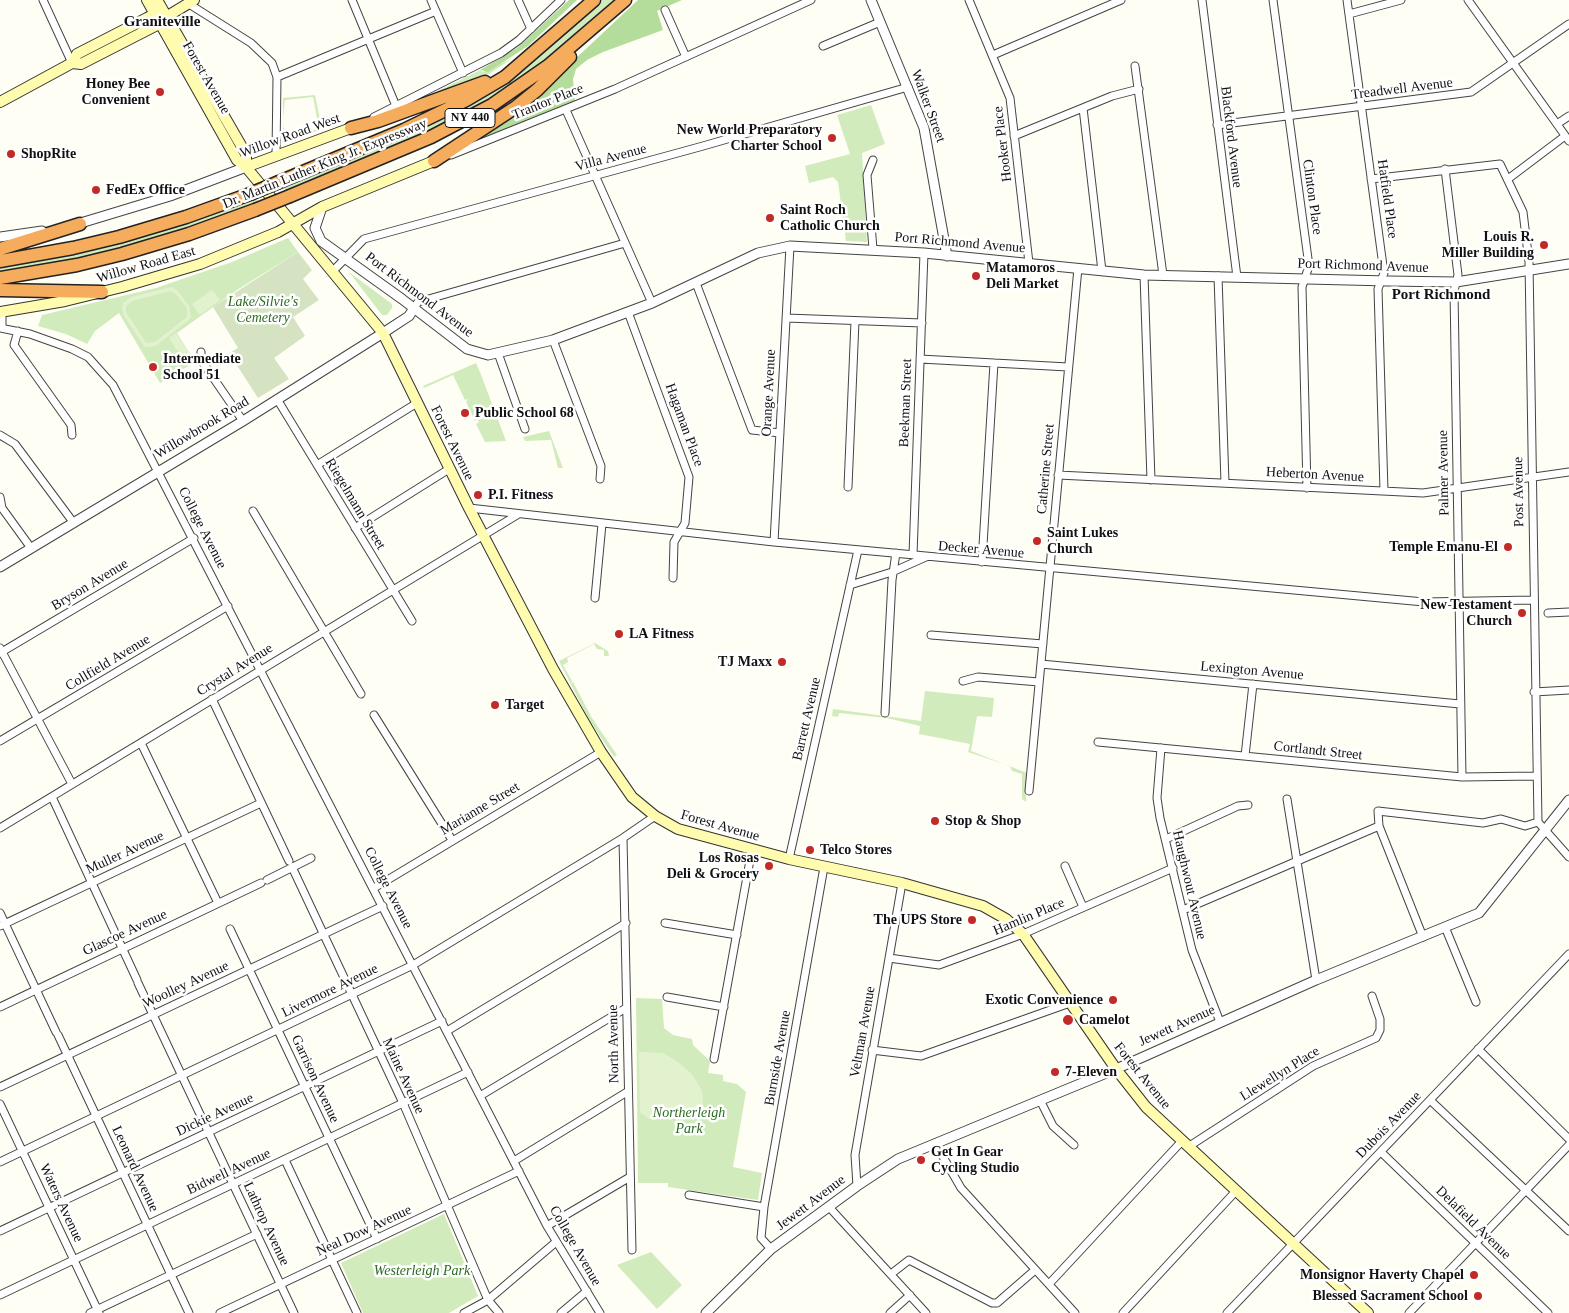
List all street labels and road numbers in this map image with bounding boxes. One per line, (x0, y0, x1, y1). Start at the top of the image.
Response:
street label: Forest Avenue (178, 39, 234, 117)
street label: Walker Street (907, 67, 949, 145)
street label: Treadwell Avenue (1350, 74, 1454, 104)
street label: Trantor Place (510, 80, 586, 124)
street label: Blackford Avenue (1216, 85, 1246, 189)
street label: Hooker Place (990, 105, 1016, 183)
road number: NY 440 (445, 109, 495, 128)
street label: Willow Road West (237, 110, 343, 162)
street label: Dr. Martin Luther King Jr. Expressway (220, 115, 430, 213)
street label: Villa Avenue (573, 140, 649, 176)
street label: Clinton Place (1298, 158, 1326, 236)
street label: Hatfield Place (1373, 158, 1401, 240)
street label: Port Richmond Avenue (894, 229, 1026, 257)
street label: Willow Road East (95, 243, 197, 287)
street label: Port Richmond Avenue (362, 249, 476, 341)
street label: Port Richmond Avenue (1297, 255, 1429, 277)
street label: Orange Avenue (758, 349, 780, 437)
street label: Beekman Street (896, 358, 916, 448)
street label: Hagaman Place (661, 381, 707, 469)
street label: Willowbrook Road (152, 393, 252, 463)
street label: Forest Avenue (427, 403, 477, 483)
street label: Catherine Street (1034, 423, 1058, 515)
street label: Palmer Avenue (1435, 430, 1453, 516)
street label: Riegelmann Street (321, 455, 389, 553)
street label: Post Avenue (1510, 457, 1528, 527)
street label: Heberton Avenue (1266, 464, 1364, 486)
street label: College Avenue (174, 484, 230, 572)
street label: Decker Avenue (937, 538, 1025, 562)
street label: Bryson Avenue (49, 556, 131, 614)
street label: Collfield Avenue (63, 631, 153, 695)
street label: Crystal Avenue (194, 640, 276, 700)
street label: Lexington Avenue (1200, 658, 1304, 684)
street label: Barrett Avenue (789, 676, 825, 762)
street label: Cortlandt Street (1273, 738, 1363, 764)
street label: Marianne Street (437, 779, 523, 839)
street label: Forest Avenue (679, 807, 761, 845)
street label: Muller Avenue (83, 828, 167, 878)
street label: Haughwout Avenue (1168, 829, 1210, 941)
street label: College Avenue (360, 844, 416, 932)
street label: Hamlin Place (991, 894, 1067, 940)
street label: Glascoe Avenue (80, 906, 170, 960)
street label: Woolley Avenue (140, 958, 232, 1012)
street label: Livermore Avenue (279, 960, 381, 1022)
street label: Veltman Avenue (847, 985, 879, 1079)
street label: Jewett Avenue (1136, 1002, 1218, 1050)
street label: North Avenue (605, 1005, 623, 1083)
street label: Burnside Avenue (761, 1009, 795, 1107)
street label: Garrison Avenue (287, 1032, 343, 1126)
street label: Maine Avenue (378, 1035, 428, 1117)
street label: Forest Avenue (1110, 1039, 1174, 1113)
street label: Llewellyn Place (1237, 1043, 1323, 1105)
street label: Dubois Avenue (1353, 1088, 1425, 1162)
street label: Dickie Avenue (174, 1090, 256, 1140)
street label: Leonard Avenue (108, 1123, 162, 1215)
street label: Bidwell Avenue (185, 1145, 273, 1199)
street label: Waters Avenue (36, 1161, 86, 1245)
street label: Jewett Avenue (773, 1172, 849, 1234)
street label: Lathrop Avenue (239, 1180, 293, 1268)
street label: Delafield Avenue (1432, 1183, 1514, 1263)
street label: Neal Dow Avenue (314, 1202, 414, 1260)
street label: College Avenue (545, 1203, 605, 1289)

